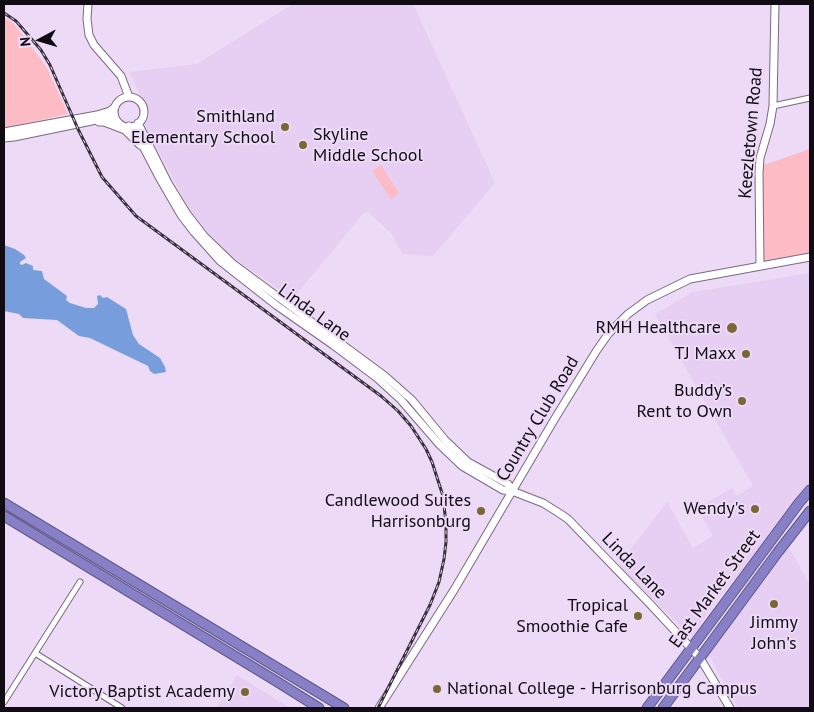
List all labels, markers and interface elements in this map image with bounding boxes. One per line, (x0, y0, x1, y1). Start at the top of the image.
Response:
north arrow (15, 15, 65, 65)
text: N (16, 36, 35, 47)
street label: Keezletown Road (734, 66, 768, 200)
place label: Smithland Elementary School (131, 106, 275, 148)
marker: Smithland Elementary School (279, 121, 291, 133)
place label: Skyline Middle School (313, 124, 423, 166)
marker: Skyline Middle School (297, 139, 309, 151)
street label: Linda Lane (274, 279, 354, 347)
place label: RMH Healthcare (595, 317, 721, 339)
marker: RMH Healthcare (725, 321, 739, 335)
place label: TJ Maxx (675, 343, 736, 365)
marker: TJ Maxx (740, 348, 752, 360)
street label: Country Club Road (492, 353, 584, 485)
place label: Buddy’s Rent to Own (637, 380, 732, 422)
marker: Buddy’s Rent to Own (736, 395, 748, 407)
place label: Candlewood Suites Harrisonburg (325, 490, 471, 532)
place label: Wendy's (683, 498, 745, 520)
marker: Wendy's (749, 503, 761, 515)
marker: Candlewood Suites Harrisonburg (475, 505, 487, 517)
street label: East Market Street (665, 526, 765, 652)
street label: Linda Lane (597, 528, 671, 604)
place label: Tropical Smoothie Cafe (516, 595, 628, 638)
marker: Jimmy John's (768, 598, 780, 610)
marker: Tropical Smoothie Cafe (632, 610, 644, 622)
place label: Jimmy John's (750, 612, 798, 654)
place label: National College - Harrisonburg Campus (447, 678, 757, 700)
place label: Victory Baptist Academy (49, 681, 235, 703)
marker: National College - Harrisonburg Campus (431, 683, 443, 695)
marker: Victory Baptist Academy (239, 686, 251, 698)

